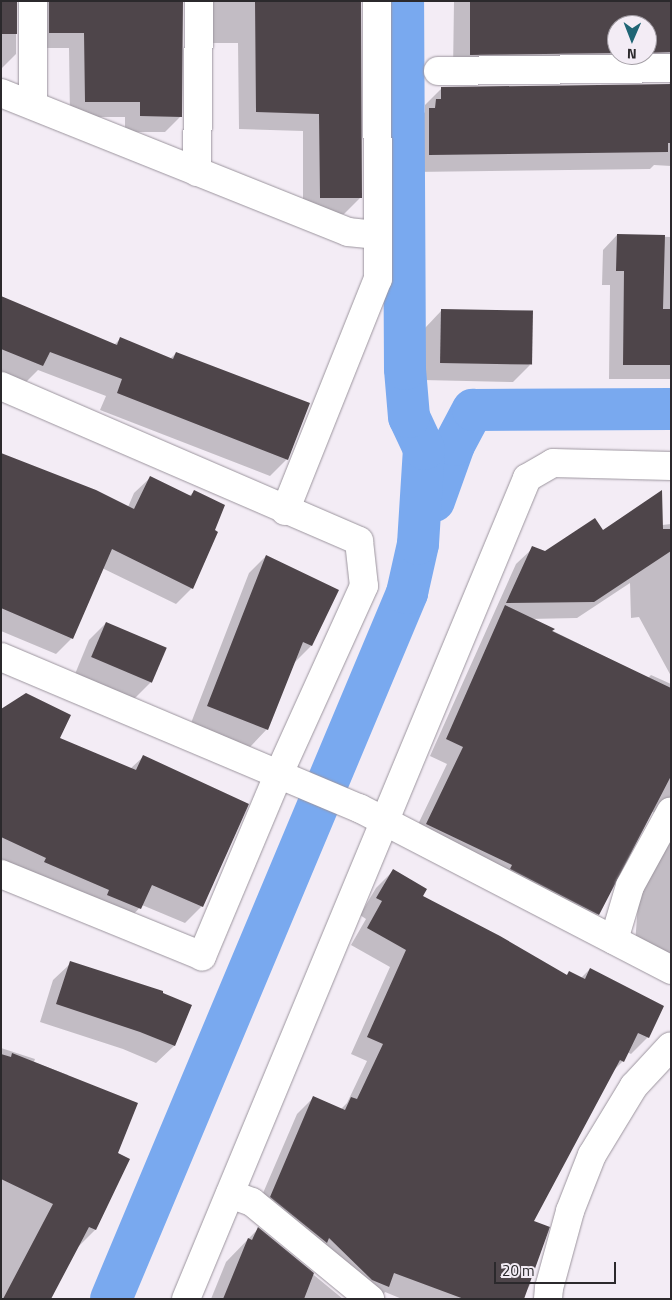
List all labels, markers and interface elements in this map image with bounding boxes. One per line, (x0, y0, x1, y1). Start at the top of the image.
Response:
north arrow (607, 15, 657, 65)
text: N (627, 44, 637, 65)
scale bar (497, 1252, 620, 1284)
text: 20 m (502, 1259, 535, 1282)

